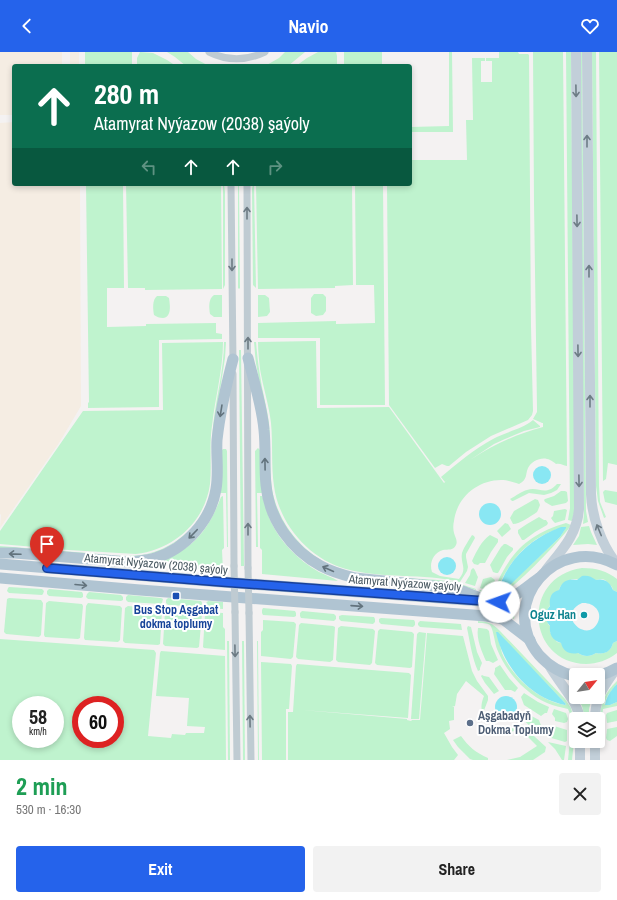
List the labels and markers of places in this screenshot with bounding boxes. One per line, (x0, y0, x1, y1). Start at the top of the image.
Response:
pin (30, 527, 64, 568)
marker: Bus Stop Aşgabat dokma toplumy (171, 591, 181, 601)
place label: Bus Stop Aşgabat dokma toplumy (134, 602, 219, 632)
place label: Oguz Han (530, 607, 576, 623)
marker: Oguz Han (579, 610, 589, 620)
place label: Aşgabadyň Dokma Toplumy (478, 708, 554, 738)
marker: Aşgabadyň Dokma Toplumy (465, 718, 475, 728)

